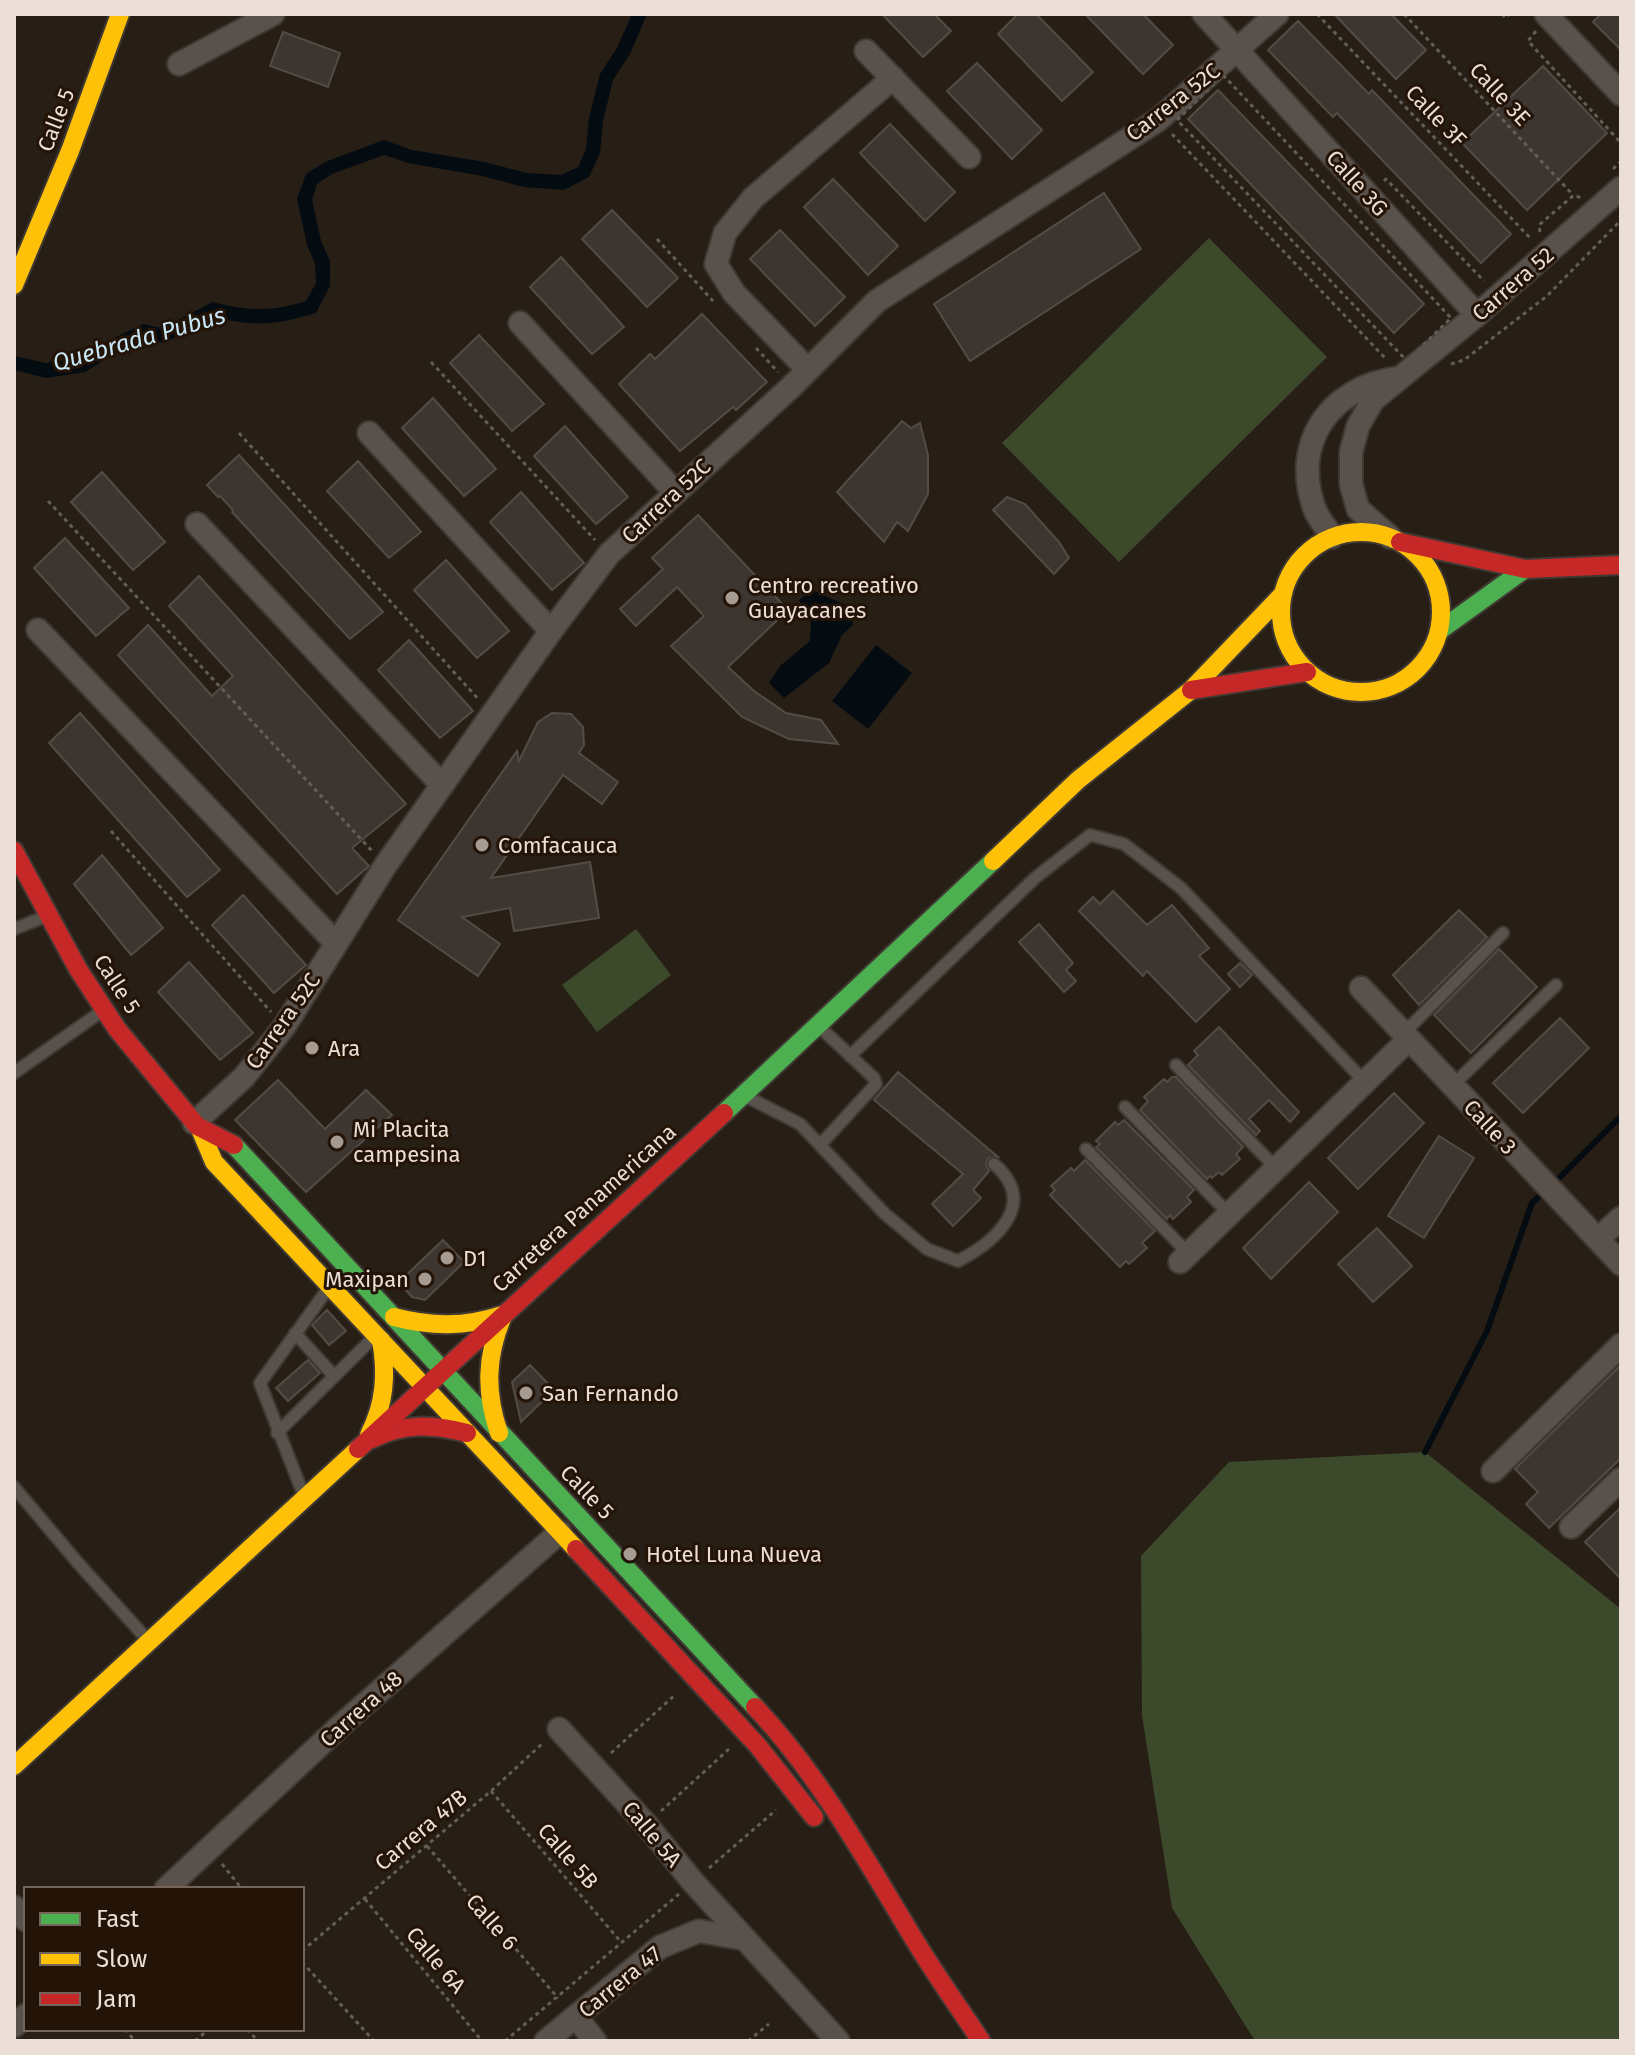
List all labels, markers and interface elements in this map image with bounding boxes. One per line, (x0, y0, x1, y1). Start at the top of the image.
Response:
street label: Carrera 52C (1121, 57, 1225, 147)
street label: Calle 3E (1464, 57, 1536, 131)
street label: Calle 3F (1400, 79, 1472, 153)
street label: Calle 5 (32, 85, 80, 155)
street label: Calle 3G (1320, 144, 1394, 222)
street label: Carrera 52 (1467, 241, 1559, 327)
water label: Quebrada Pubus (49, 301, 229, 377)
street label: Carrera 52C (616, 453, 716, 549)
place label: Centro recreativo Guayacanes (748, 572, 919, 624)
marker: Centro recreativo Guayacanes (723, 589, 741, 607)
place label: Comfacauca (498, 832, 618, 859)
marker: Comfacauca (473, 836, 491, 854)
street label: Calle 5 (88, 949, 146, 1019)
street label: Carrera 52C (240, 968, 326, 1074)
place label: Ara (328, 1035, 360, 1062)
marker: Ara (303, 1039, 321, 1057)
street label: Calle 3 (1458, 1094, 1522, 1160)
place label: Mi Placita campesina (353, 1116, 461, 1168)
street label: Carretera Panamericana (486, 1118, 682, 1298)
marker: Mi Placita campesina (328, 1133, 346, 1151)
place label: D1 (463, 1245, 486, 1272)
marker: D1 (438, 1249, 456, 1267)
place label: Maxipan (325, 1266, 409, 1293)
marker: Maxipan (416, 1270, 434, 1288)
place label: San Fernando (542, 1380, 679, 1407)
marker: San Fernando (517, 1384, 535, 1402)
street label: Calle 5 (555, 1459, 619, 1525)
place label: Hotel Luna Nueva (646, 1541, 822, 1568)
marker: Hotel Luna Nueva (621, 1545, 639, 1563)
street label: Carrera 48 (314, 1665, 408, 1753)
street label: Carrera 47B (369, 1784, 473, 1876)
street label: Calle 5A (617, 1795, 688, 1873)
street label: Calle 5B (532, 1817, 604, 1895)
legend (24, 1887, 304, 2031)
street label: Calle 6 (460, 1888, 524, 1956)
text: Fast (96, 1905, 139, 1933)
street label: Calle 6A (400, 1921, 472, 1999)
street label: Carrera 47 (573, 1940, 667, 2024)
text: Slow (96, 1945, 147, 1973)
text: Jam (96, 1985, 137, 2013)

